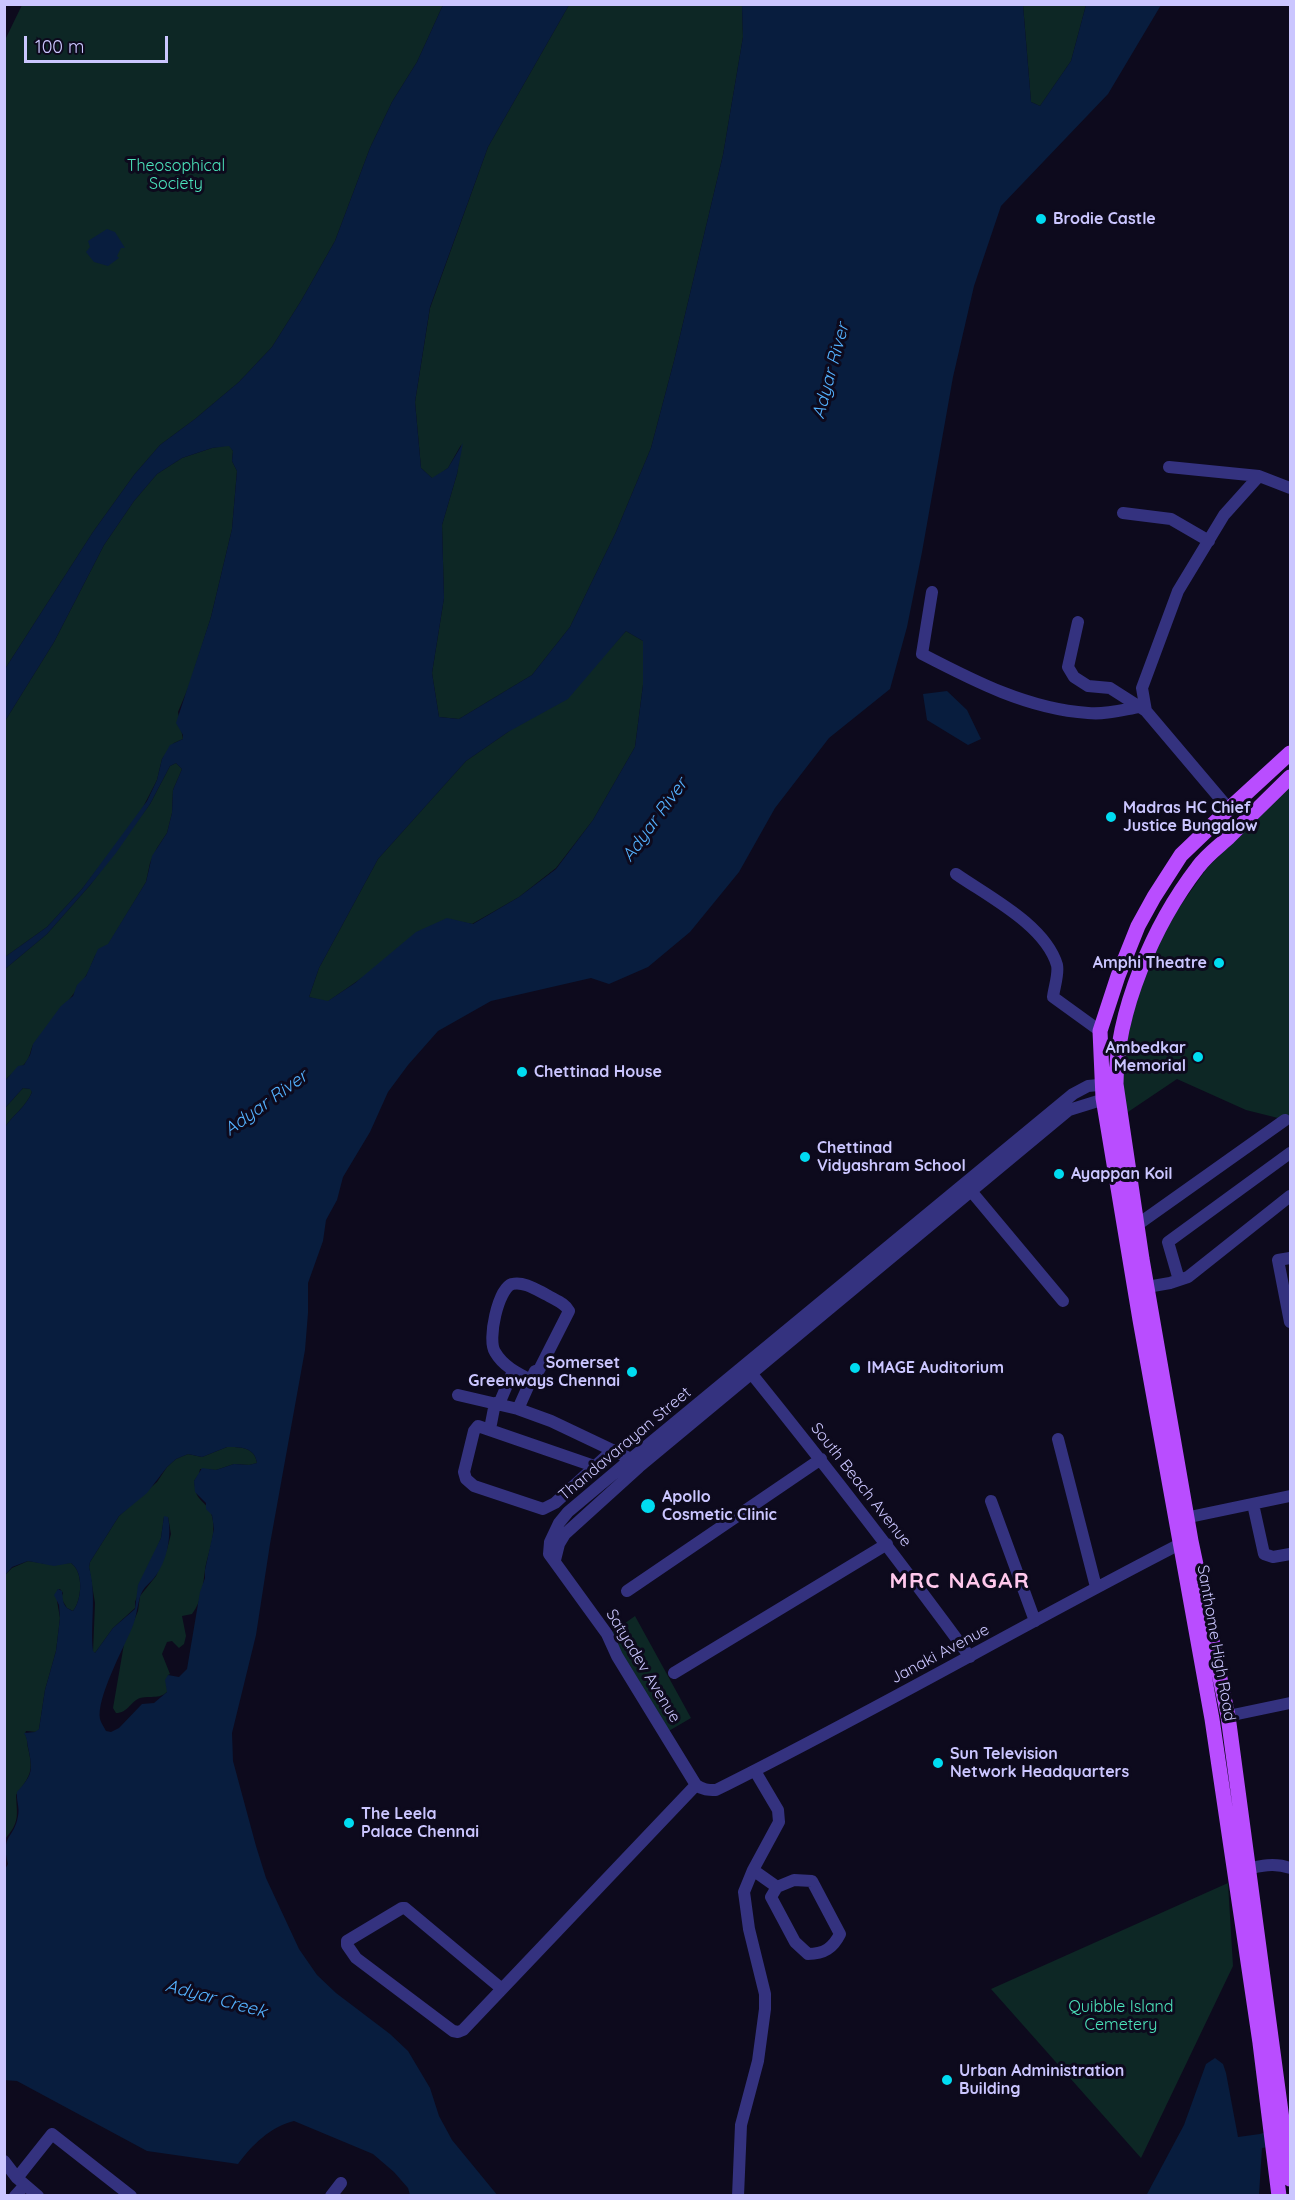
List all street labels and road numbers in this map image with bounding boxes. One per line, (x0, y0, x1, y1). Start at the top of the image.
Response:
street label: Thandavarayan Street (555, 1383, 695, 1505)
street label: South Beach Avenue (807, 1419, 915, 1551)
street label: Santhome High Road (1193, 1563, 1239, 1723)
street label: Satyadev Avenue (602, 1606, 684, 1726)
street label: Janaki Avenue (887, 1620, 993, 1688)

